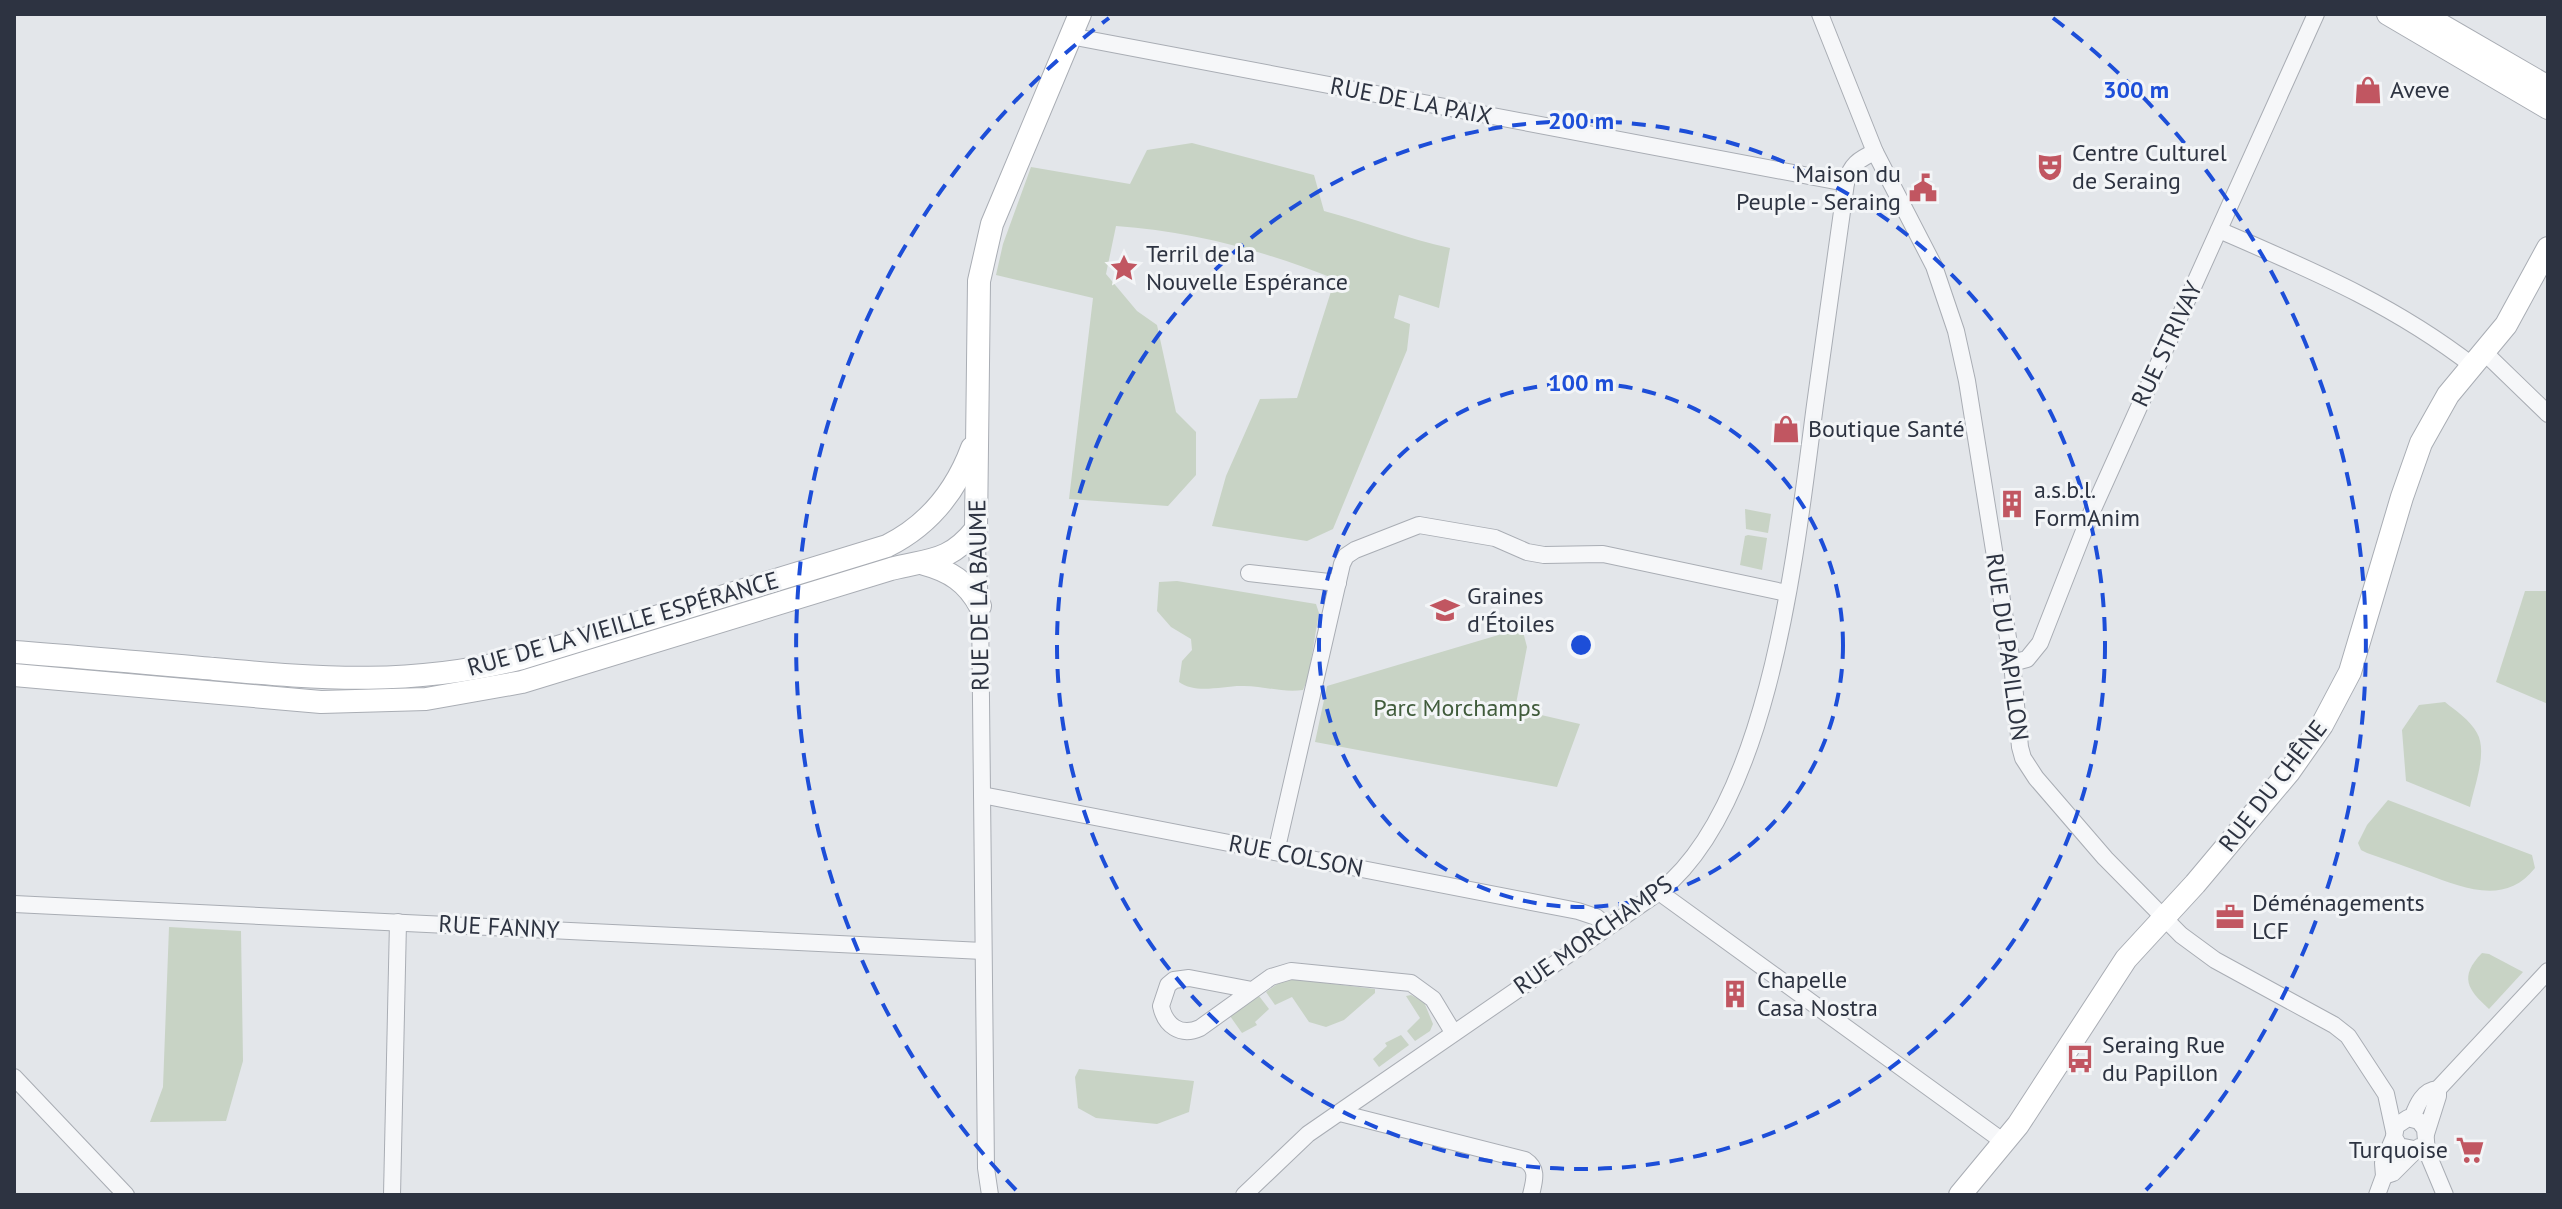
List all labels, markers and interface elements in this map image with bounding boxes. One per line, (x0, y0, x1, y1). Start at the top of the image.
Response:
street label: RUE DE LA PAIX (1328, 70, 1495, 131)
text: 300 m (2103, 74, 2169, 105)
place label: Aveve (2390, 74, 2450, 105)
shop icon: Aveve (2353, 75, 2383, 105)
text: 200 m (1548, 105, 1614, 136)
place label: Centre Culturel de Seraing (2072, 137, 2227, 196)
theatre icon: Centre Culturel de Seraing (2035, 152, 2065, 182)
place label: Maison du Peuple - Seraing (1736, 158, 1901, 217)
public building icon: Maison du Peuple - Seraing (1908, 173, 1938, 203)
place label: Terril de la Nouvelle Espérance (1146, 238, 1348, 297)
place icon: Terril de la Nouvelle Espérance (1109, 253, 1139, 283)
street label: RUE STRIVAY (2124, 276, 2209, 411)
text: 100 m (1548, 367, 1614, 398)
place label: Boutique Santé (1808, 413, 1965, 444)
shop icon: Boutique Santé (1771, 414, 1801, 444)
place label: a.s.b.l. FormAnim (2034, 474, 2140, 533)
building icon: a.s.b.l. FormAnim (1997, 489, 2027, 519)
street label: RUE DE LA BAUME (961, 499, 996, 691)
street label: RUE DU PAPILLON (1979, 551, 2036, 743)
street label: RUE DE LA VIEILLE ESPÉRANCE (464, 564, 782, 683)
place label: Graines d'Étoiles (1467, 580, 1554, 639)
school or university icon: Graines d'Étoiles (1430, 595, 1460, 625)
centre of rings (1567, 631, 1595, 659)
park label: Parc Morchamps (1373, 692, 1541, 723)
street label: RUE DU CHÊNE (2212, 714, 2334, 858)
street label: RUE COLSON (1226, 827, 1366, 884)
street label: RUE MORCHAMPS (1507, 868, 1678, 1001)
place label: Déménagements LCF (2252, 887, 2425, 946)
office icon: Déménagements LCF (2215, 902, 2245, 932)
street label: RUE FANNY (438, 908, 561, 945)
place label: Chapelle Casa Nostra (1757, 964, 1878, 1023)
building icon: Chapelle Casa Nostra (1720, 979, 1750, 1009)
place label: Seraing Rue du Papillon (2102, 1029, 2225, 1088)
bus stop icon: Seraing Rue du Papillon (2065, 1044, 2095, 1074)
place label: Turquoise (2349, 1134, 2448, 1165)
supermarket icon: Turquoise (2455, 1135, 2485, 1165)

